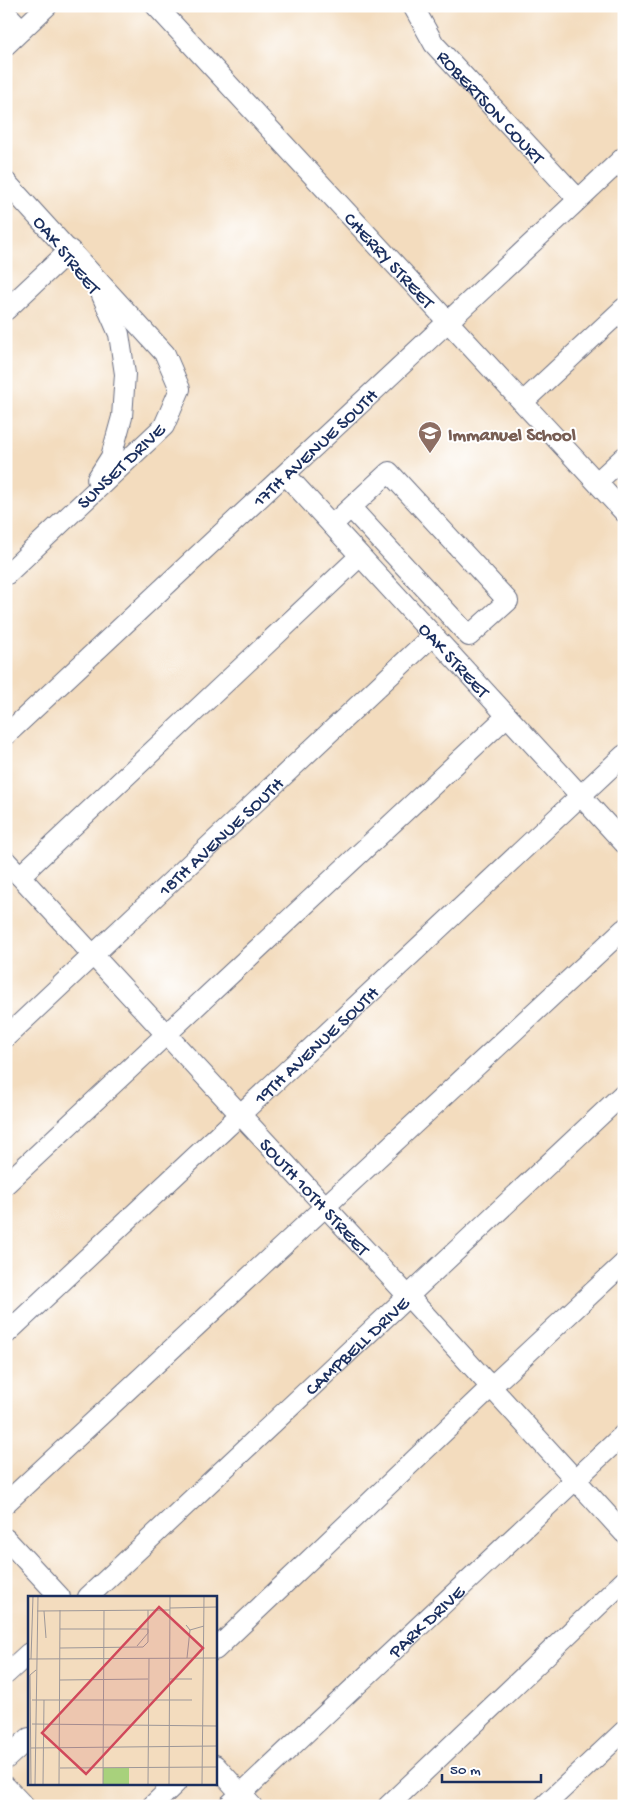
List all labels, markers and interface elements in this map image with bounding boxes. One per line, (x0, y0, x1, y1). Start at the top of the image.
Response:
street label: ROBERTSON COURT (430, 47, 548, 171)
street label: CHERRY STREET (337, 209, 438, 315)
street label: OAK STREET (27, 212, 104, 301)
street label: 17TH AVENUE SOUTH (248, 385, 384, 514)
street label: SUNSET DRIVE (73, 419, 172, 515)
school or university icon: Immanuel School (417, 420, 443, 454)
place label: Immanuel School (448, 425, 576, 448)
street label: OAK STREET (412, 619, 494, 705)
street label: 18TH AVENUE SOUTH (154, 773, 290, 903)
street label: 19TH AVENUE SOUTH (250, 983, 385, 1111)
street label: SOUTH 10TH STREET (253, 1135, 373, 1262)
street label: CAMPBELL DRIVE (302, 1292, 416, 1402)
street label: PARK DRIVE (384, 1581, 472, 1665)
inset map (28, 1596, 216, 1784)
scale bar (442, 1752, 541, 1784)
text: 50 m (450, 1762, 481, 1780)

